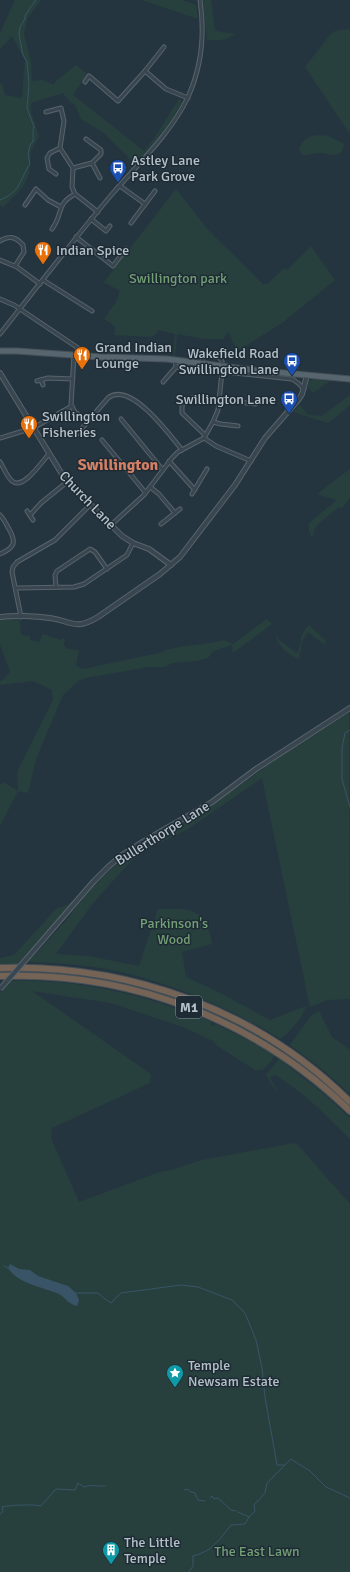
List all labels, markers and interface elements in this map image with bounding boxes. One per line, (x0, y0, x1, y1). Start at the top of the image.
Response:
place label: Astley Lane Park Grove (131, 152, 200, 185)
bus stop icon: Astley Lane Park Grove (108, 158, 128, 183)
restaurant icon: Indian Spice (33, 240, 53, 265)
place label: Indian Spice (56, 242, 129, 259)
park label: Swillington park (129, 270, 227, 287)
place label: Grand Indian Lounge (95, 339, 172, 372)
restaurant icon: Grand Indian Lounge (72, 345, 92, 370)
place label: Wakefield Road Swillington Lane (179, 345, 279, 378)
bus stop icon: Wakefield Road Swillington Lane (282, 351, 302, 376)
bus stop icon: Swillington Lane (279, 389, 299, 414)
place label: Swillington Lane (176, 391, 276, 408)
place label: Swillington Fisheries (42, 408, 110, 441)
restaurant icon: Swillington Fisheries (19, 414, 39, 439)
district label: Swillington (78, 455, 159, 475)
street label: Church Lane (56, 468, 120, 533)
street label: Bullerthorpe Lane (112, 798, 213, 869)
park label: Parkinson's Wood (140, 915, 208, 948)
road number: M1 (176, 996, 202, 1018)
place label: Temple Newsam Estate (188, 1357, 280, 1390)
place icon: Temple Newsam Estate (165, 1363, 185, 1388)
place label: The Little Temple (124, 1534, 180, 1567)
building icon: The Little Temple (101, 1540, 121, 1565)
park label: The East Lawn (214, 1543, 300, 1560)

